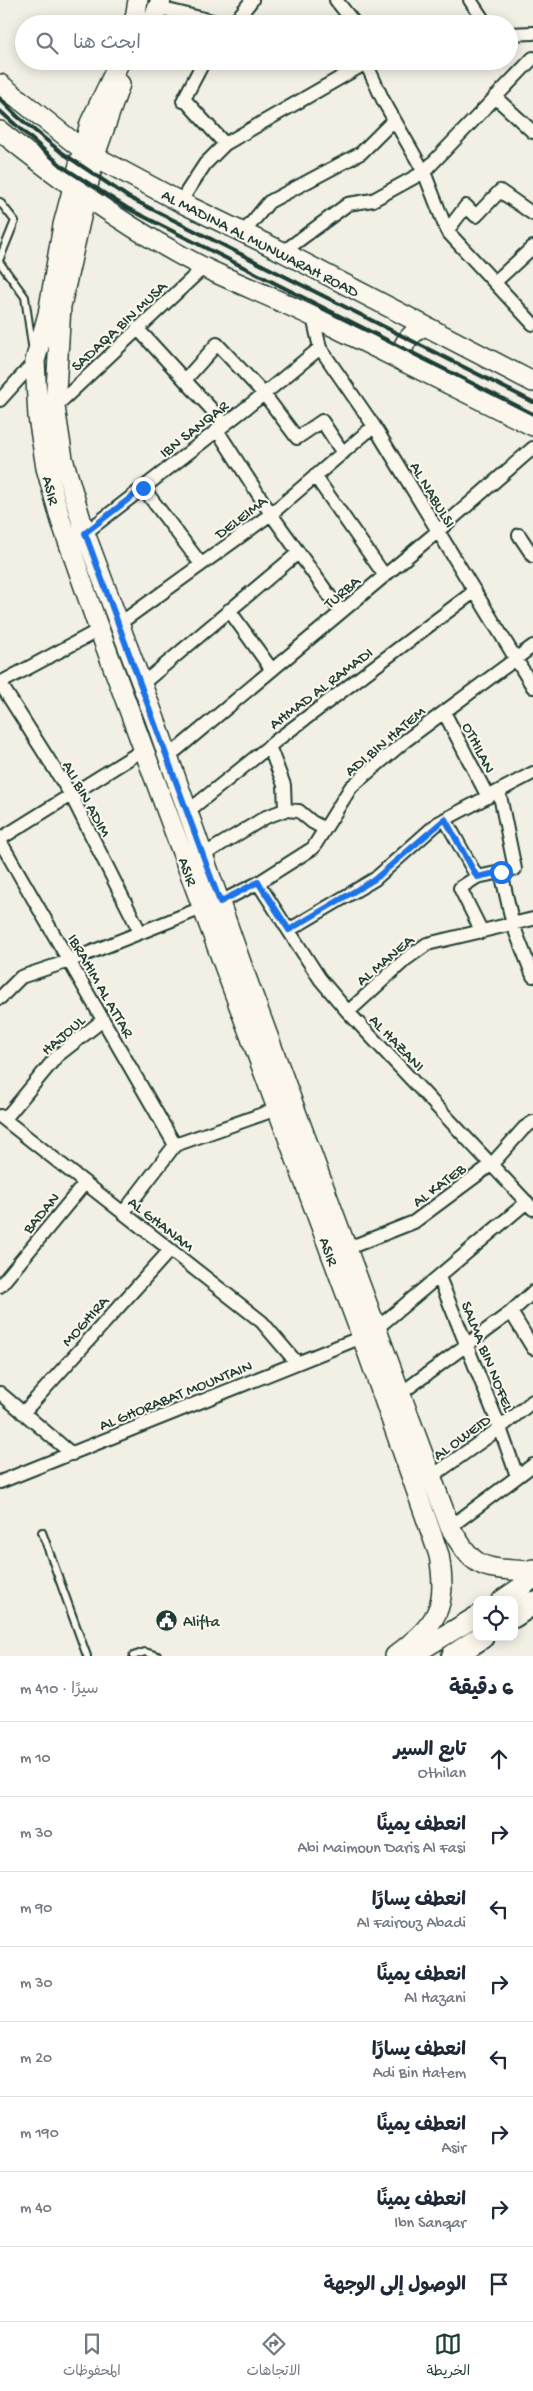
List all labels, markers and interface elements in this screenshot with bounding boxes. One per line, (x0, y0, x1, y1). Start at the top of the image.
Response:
search box (15, 15, 518, 70)
icon: search (33, 29, 61, 57)
text: ابحث هنا (73, 33, 141, 56)
street label: AL MADINA AL MUNWARAH ROAD (157, 187, 362, 304)
street label: SADAQA BIN MUSA (69, 277, 173, 377)
street label: IBN SANQAR (157, 398, 234, 464)
street label: AL NABULSI (404, 459, 458, 532)
street label: ASIR (36, 474, 62, 508)
route end (132, 477, 155, 500)
street label: DELEIMA (211, 492, 273, 545)
street label: TURBA (321, 572, 366, 615)
street label: AHMAD AL RAMADI (266, 645, 378, 735)
street label: ADI BIN HATEM (342, 703, 431, 782)
street label: OTHILAN (456, 720, 498, 777)
street label: ALI BIN ADIM (56, 758, 114, 842)
street label: ASIR (172, 855, 200, 890)
route start (490, 861, 513, 884)
street label: AL MANEA (354, 931, 420, 991)
street label: IBRAHIM AL ATTAR (62, 932, 137, 1042)
street label: HAJOUL (39, 1012, 91, 1061)
street label: AL HAZANI (364, 1012, 427, 1077)
street label: AL KATEB (410, 1160, 471, 1213)
street label: BADAN (19, 1190, 65, 1239)
street label: AL GHANAM (123, 1194, 197, 1258)
street label: ASIR (313, 1235, 341, 1270)
street label: MOGHIRA (59, 1292, 115, 1352)
street label: SALMA BIN NOFEL (455, 1299, 517, 1416)
street label: AL GHORABAT MOUNTAIN (97, 1358, 256, 1437)
street label: AL OWEID (431, 1411, 496, 1466)
map controls (473, 1596, 518, 1641)
button: locate (473, 1596, 518, 1641)
public building icon: Alifta (155, 1608, 179, 1632)
place label: Alifta (183, 1614, 221, 1633)
text: 6 دقيقة (449, 1678, 513, 1703)
text: سيرًا · 410 m (20, 1681, 99, 1700)
text: تابع السير (394, 1740, 466, 1763)
icon: ahead (485, 1745, 513, 1773)
text: 10 m (20, 1750, 51, 1769)
text: Othilan (418, 1765, 466, 1784)
text: انعطف يمينًا (377, 1815, 466, 1838)
icon: right (485, 1820, 513, 1848)
text: 30 m (20, 1825, 53, 1844)
text: Abi Maimoun Daris Al Fasi (298, 1840, 466, 1859)
text: انعطف يسارًا (372, 1890, 466, 1913)
icon: left (485, 1895, 513, 1923)
text: 90 m (20, 1900, 52, 1919)
text: Al Fairouz Abadi (357, 1915, 466, 1934)
text: انعطف يمينًا (377, 1965, 466, 1988)
icon: right (485, 1970, 513, 1998)
text: 30 m (20, 1975, 53, 1994)
text: Al Hazani (404, 1990, 466, 2009)
text: انعطف يسارًا (372, 2040, 466, 2063)
icon: left (485, 2045, 513, 2073)
text: 20 m (20, 2050, 52, 2069)
text: Adi Bin Hatem (373, 2065, 466, 2084)
text: انعطف يمينًا (377, 2115, 466, 2138)
icon: right (485, 2120, 513, 2148)
text: 190 m (20, 2125, 59, 2144)
text: Asir (442, 2140, 466, 2159)
text: انعطف يمينًا (377, 2190, 466, 2213)
icon: right (485, 2195, 513, 2223)
text: 40 m (20, 2200, 52, 2219)
text: Ibn Sanqar (394, 2215, 466, 2234)
icon: arrive (485, 2270, 513, 2298)
text: الوصول إلى الوجهة (323, 2275, 466, 2298)
tab: المحفوظات (63, 2330, 121, 2383)
tab: الاتجاهات (246, 2330, 301, 2383)
tab: الخريطة (426, 2330, 470, 2383)

